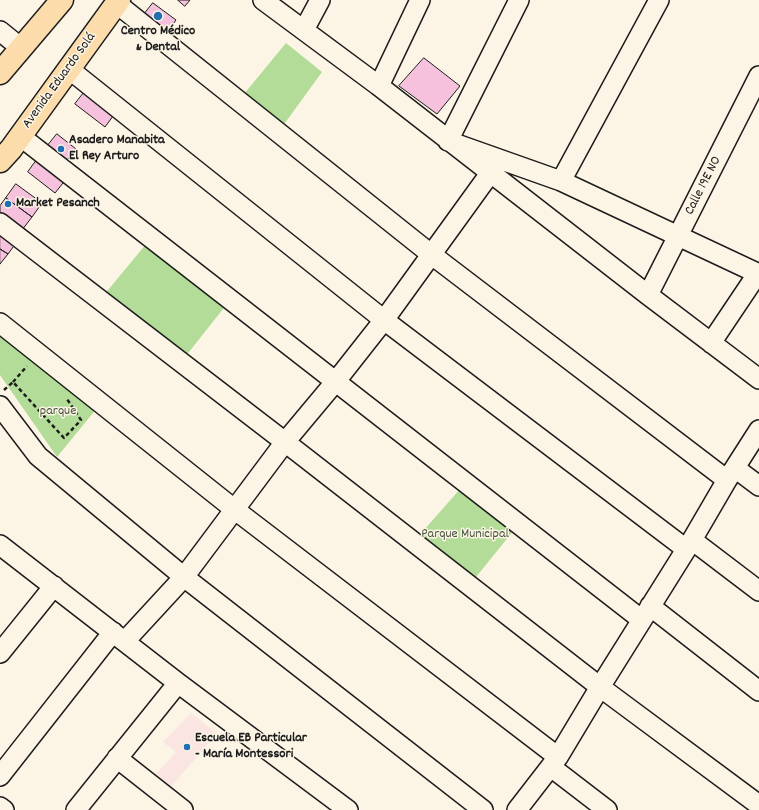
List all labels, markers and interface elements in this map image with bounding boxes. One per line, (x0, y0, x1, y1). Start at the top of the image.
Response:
marker: Centro Médico & Dental (152, 10, 164, 22)
place label: Centro Médico & Dental (121, 24, 195, 56)
street label: Avenida Eduardo Solá (20, 30, 100, 132)
place label: Asadero Manabita El Rey Arturo (69, 133, 165, 166)
marker: Asadero Manabita El Rey Arturo (56, 144, 66, 154)
street label: Calle 19E NO (682, 154, 726, 218)
place label: Market Pesanch (16, 196, 100, 212)
marker: Market Pesanch (3, 199, 13, 209)
park label: parque (40, 404, 76, 420)
park label: Parque Municipal (421, 527, 509, 543)
place label: Escuela EB Particular - María Montessori (195, 731, 307, 764)
marker: Escuela EB Particular - María Montessori (182, 742, 192, 752)

